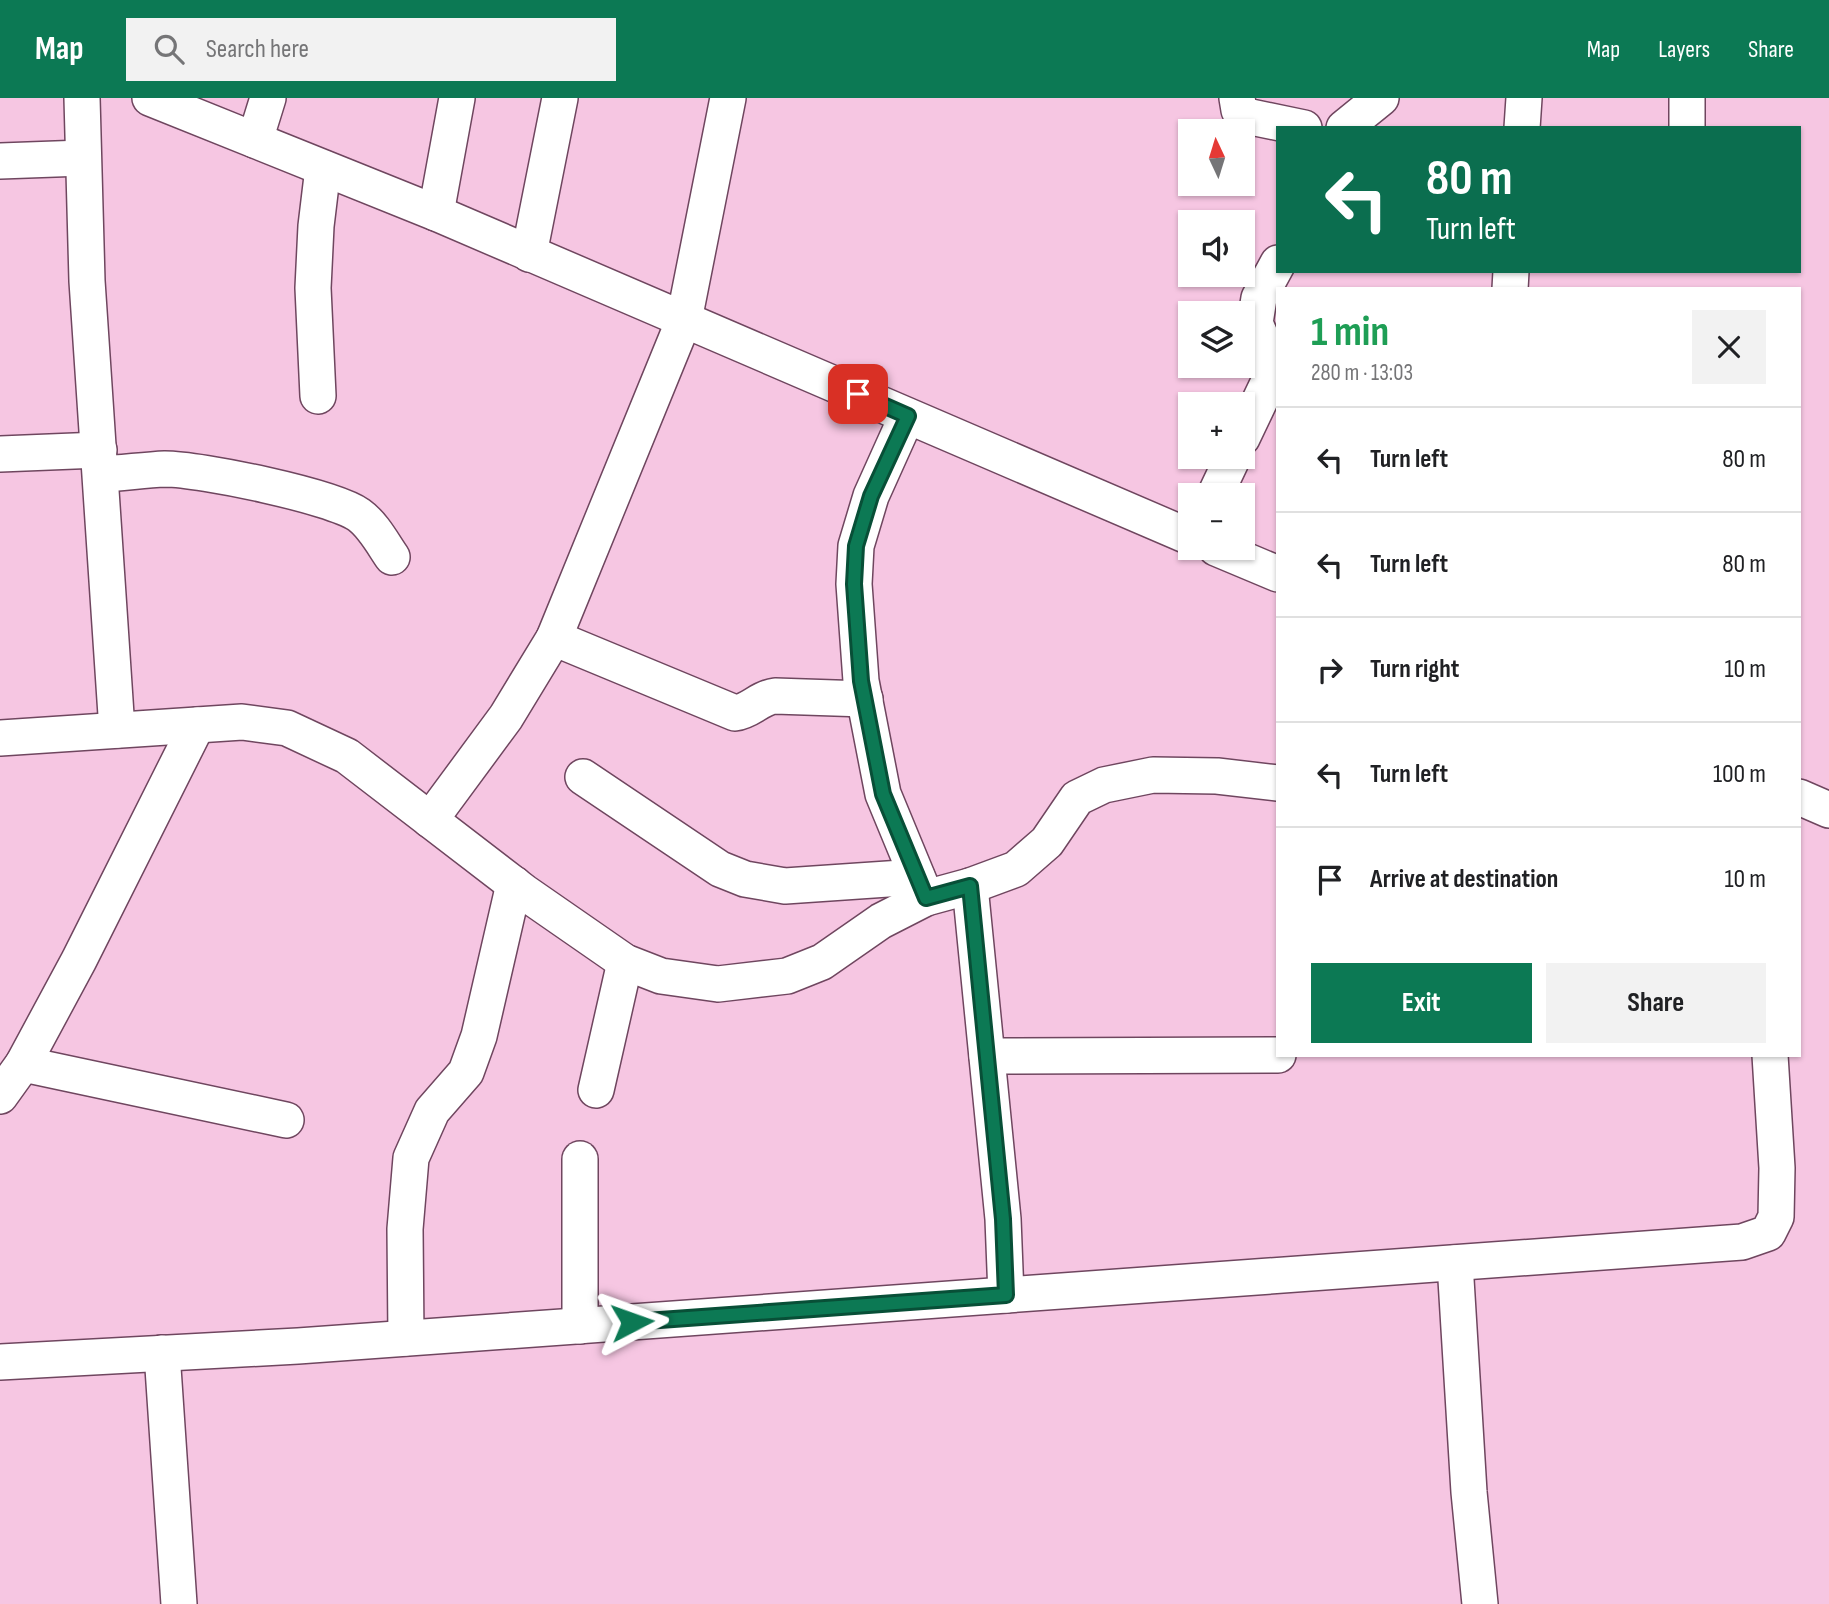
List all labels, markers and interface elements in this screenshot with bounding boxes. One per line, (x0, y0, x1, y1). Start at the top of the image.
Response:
search box (126, 18, 616, 81)
text: Map (35, 29, 84, 69)
icon: search (150, 30, 188, 68)
text: Search here (206, 34, 309, 65)
text: Map (1587, 35, 1620, 64)
text: Layers (1658, 35, 1710, 64)
text: Share (1748, 35, 1794, 64)
north arrow (1178, 119, 1255, 196)
map controls (1178, 119, 1255, 560)
text: 80 m (1426, 150, 1513, 209)
icon: left (1311, 154, 1402, 245)
button: sound (1178, 210, 1255, 287)
text: Turn left (1426, 210, 1516, 249)
button: layers (1178, 301, 1255, 378)
text: 1 min (1311, 307, 1389, 358)
button: close (1692, 310, 1766, 384)
text: 280 m · 13:03 (1311, 359, 1413, 387)
pin (828, 364, 888, 424)
icon: arrive (839, 375, 877, 413)
button: + (1178, 392, 1255, 469)
icon: left (1311, 441, 1349, 479)
text: Turn left (1370, 444, 1448, 475)
text: 80 m (1722, 444, 1766, 475)
button: − (1178, 483, 1255, 560)
icon: left (1311, 546, 1349, 584)
text: Turn left (1370, 549, 1448, 580)
text: 80 m (1722, 549, 1766, 580)
icon: right (1311, 651, 1349, 689)
text: Turn right (1370, 654, 1459, 685)
text: 10 m (1724, 654, 1766, 685)
icon: left (1311, 756, 1349, 794)
text: Turn left (1370, 759, 1448, 790)
text: 100 m (1713, 759, 1766, 790)
icon: arrive (1311, 861, 1349, 899)
text: Arrive at destination (1370, 864, 1558, 895)
text: 10 m (1724, 864, 1766, 895)
button: Exit (1311, 963, 1532, 1043)
button: Share (1546, 963, 1766, 1043)
position arrow (595, 1285, 669, 1359)

